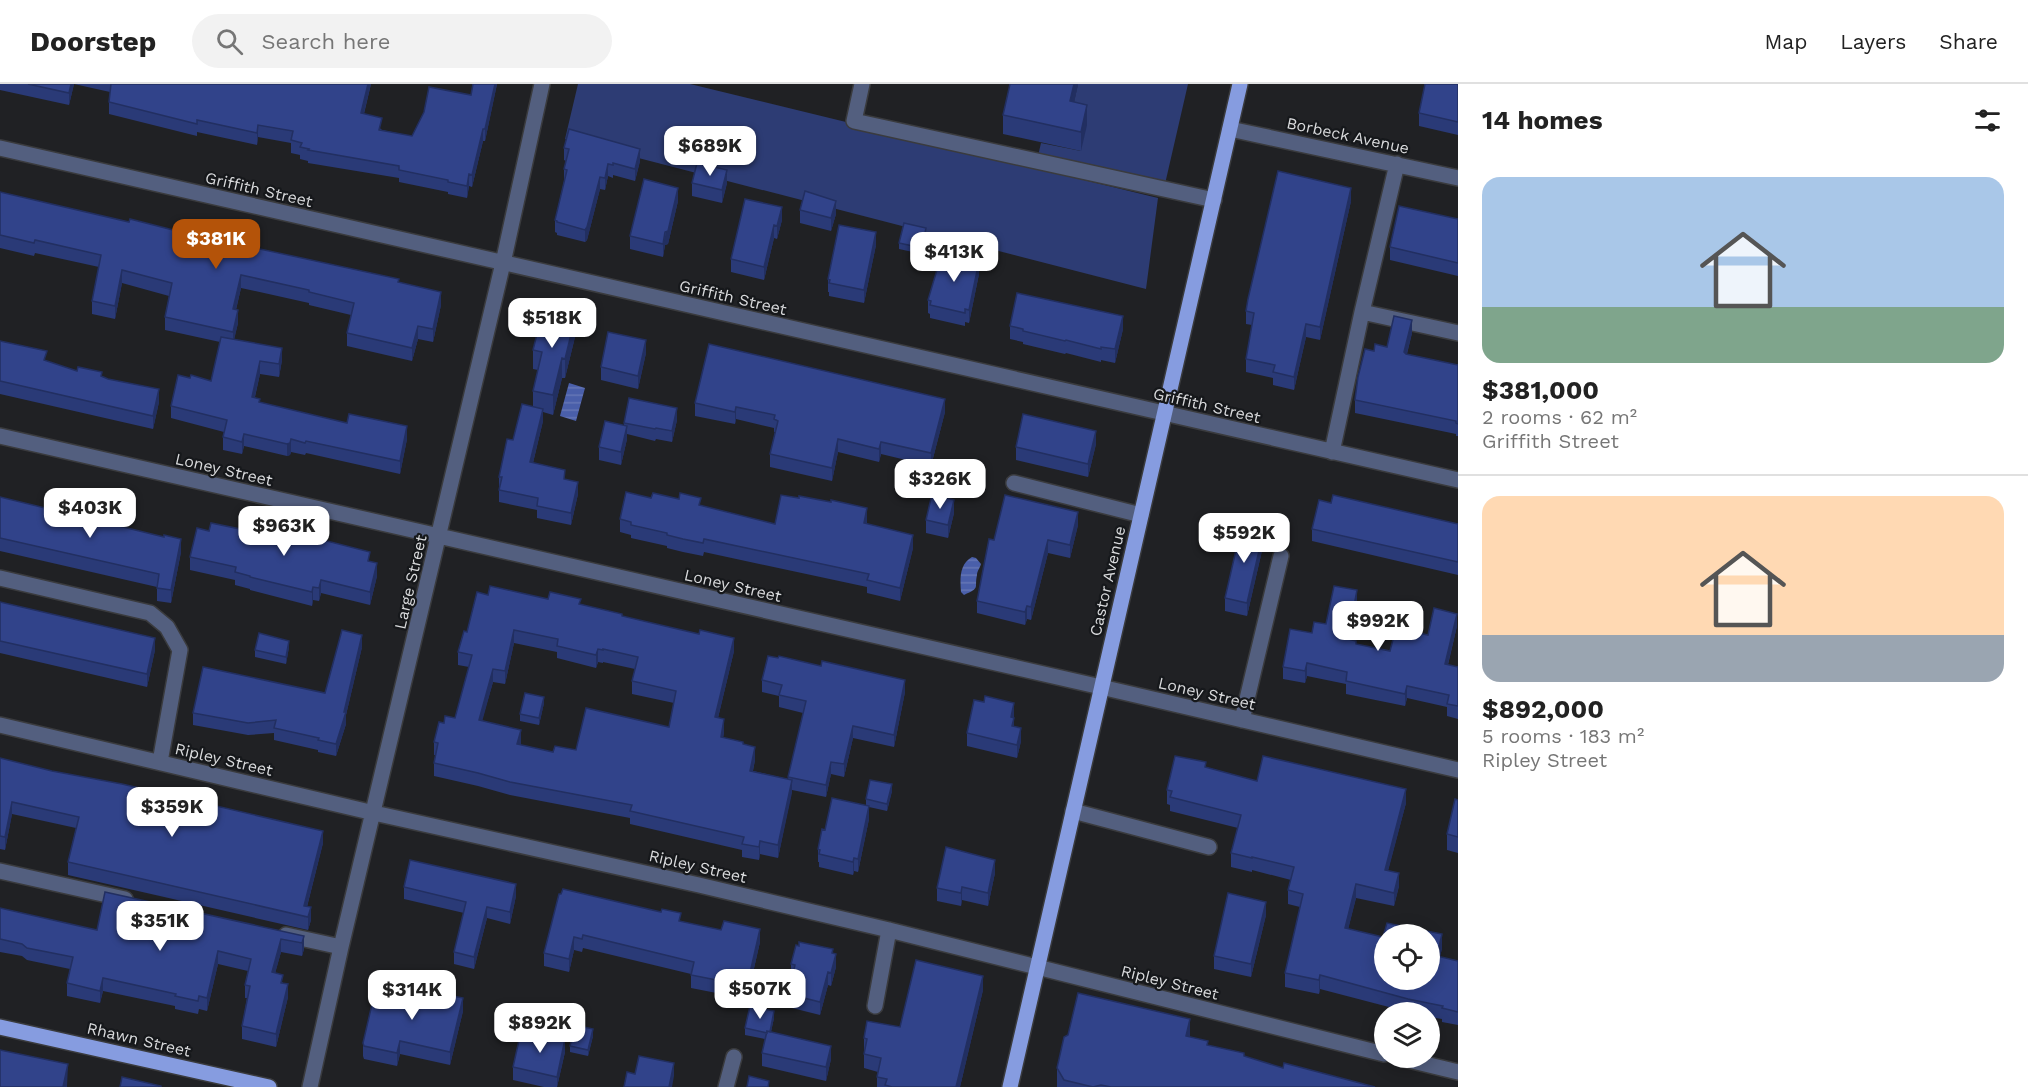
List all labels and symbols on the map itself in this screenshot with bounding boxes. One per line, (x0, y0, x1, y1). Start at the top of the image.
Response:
street label: Borbeck Avenue (1285, 113, 1411, 158)
pin: $689K (668, 126, 752, 177)
street label: Griffith Street (203, 168, 315, 211)
pin: $381K (174, 219, 258, 270)
pin: $413K (912, 232, 996, 283)
street label: Griffith Street (677, 276, 789, 319)
pin: $518K (510, 298, 594, 349)
street label: Griffith Street (1151, 384, 1263, 427)
street label: Loney Street (173, 449, 275, 490)
pin: $326K (898, 459, 982, 510)
pin: $403K (48, 488, 132, 539)
pin: $963K (242, 506, 326, 557)
pin: $592K (1202, 513, 1286, 564)
street label: Castor Avenue (1086, 524, 1129, 638)
street label: Large Street (390, 533, 431, 631)
street label: Loney Street (682, 565, 784, 606)
pin: $992K (1336, 601, 1420, 652)
street label: Loney Street (1156, 673, 1258, 714)
street label: Ripley Street (173, 739, 275, 780)
pin: $359K (130, 787, 214, 838)
street label: Ripley Street (647, 846, 749, 887)
pin: $351K (118, 901, 202, 952)
street label: Ripley Street (1119, 961, 1221, 1004)
pin: $507K (718, 969, 802, 1020)
pin: $314K (370, 970, 454, 1021)
pin: $892K (498, 1003, 582, 1054)
street label: Rhawn Street (85, 1018, 193, 1061)

